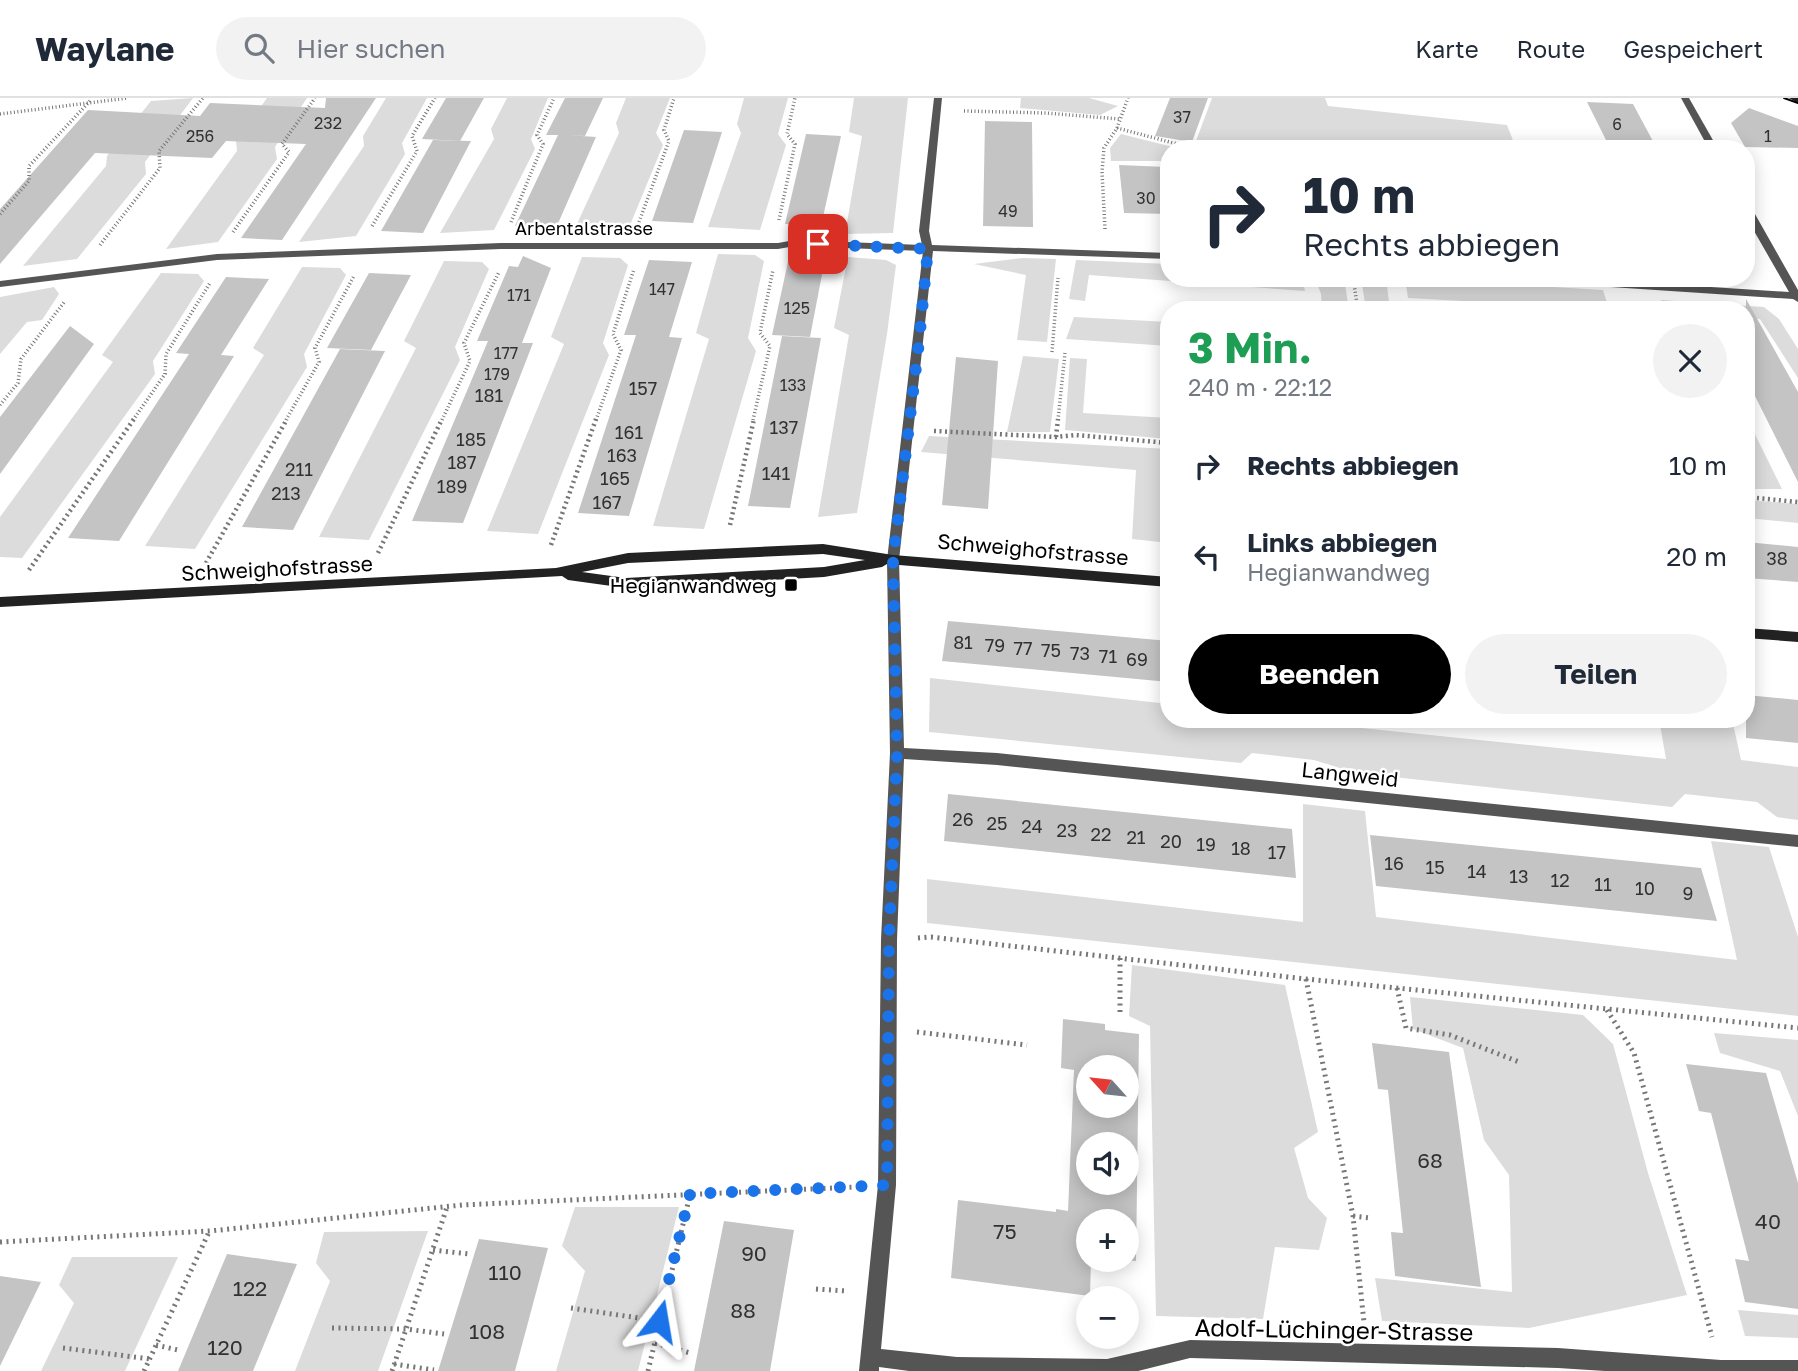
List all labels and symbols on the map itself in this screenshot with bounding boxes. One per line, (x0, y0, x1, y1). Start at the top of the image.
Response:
house number: 37 (1173, 107, 1191, 127)
house number: 232 (314, 113, 342, 133)
house number: 6 (1612, 114, 1622, 134)
house number: 256 (186, 126, 214, 146)
house number: 1 (1764, 126, 1772, 146)
house number: 30 (1136, 188, 1156, 208)
house number: 49 (998, 201, 1018, 221)
pin (788, 214, 848, 274)
street label: Arbentalstrasse (515, 217, 653, 239)
house number: 147 (649, 279, 675, 299)
house number: 171 (507, 285, 531, 305)
house number: 125 (784, 298, 810, 318)
house number: 177 (494, 343, 518, 363)
house number: 179 (484, 364, 510, 384)
house number: 133 (780, 375, 806, 395)
house number: 157 (629, 377, 657, 399)
house number: 181 (475, 384, 503, 406)
house number: 137 (770, 416, 798, 438)
house number: 161 (615, 421, 643, 443)
house number: 185 (456, 428, 486, 450)
house number: 163 (607, 444, 637, 466)
house number: 187 (447, 451, 477, 473)
house number: 211 (285, 458, 313, 480)
house number: 141 (762, 462, 790, 484)
house number: 165 (600, 467, 630, 489)
house number: 189 (437, 475, 467, 497)
house number: 213 (271, 482, 301, 504)
house number: 167 (592, 491, 622, 513)
street label: Schweighofstrasse (936, 528, 1130, 570)
house number: 38 (1766, 547, 1788, 569)
street label: Schweighofstrasse (180, 550, 374, 586)
place label: Hegianwandweg (610, 572, 777, 598)
marker: Hegianwandweg (783, 577, 799, 593)
house number: 81 (953, 631, 973, 653)
house number: 79 (985, 634, 1005, 656)
house number: 77 (1013, 637, 1033, 659)
house number: 75 (1041, 639, 1061, 661)
house number: 73 (1070, 642, 1090, 664)
house number: 71 (1099, 645, 1117, 667)
house number: 69 (1126, 648, 1148, 670)
street label: Langweid (1300, 756, 1400, 792)
house number: 26 (952, 808, 974, 830)
house number: 25 (987, 812, 1007, 834)
house number: 24 (1021, 815, 1043, 837)
house number: 23 (1057, 819, 1077, 841)
house number: 22 (1091, 823, 1111, 845)
house number: 21 (1126, 826, 1146, 848)
house number: 20 (1160, 830, 1182, 852)
house number: 19 (1196, 833, 1216, 855)
house number: 18 (1231, 837, 1251, 859)
house number: 17 (1268, 841, 1286, 863)
house number: 16 (1384, 852, 1404, 874)
house number: 15 (1425, 856, 1445, 878)
house number: 14 (1467, 860, 1487, 882)
house number: 13 (1509, 865, 1529, 887)
house number: 12 (1550, 869, 1570, 891)
house number: 11 (1594, 873, 1612, 895)
house number: 10 (1635, 877, 1655, 899)
house number: 9 (1683, 882, 1693, 904)
north arrow (1076, 1055, 1139, 1118)
house number: 68 (1417, 1147, 1443, 1173)
house number: 40 (1755, 1208, 1781, 1234)
house number: 75 (993, 1218, 1017, 1244)
house number: 90 (741, 1240, 767, 1266)
house number: 110 (488, 1259, 522, 1285)
house number: 122 (233, 1275, 267, 1301)
position arrow (622, 1284, 696, 1358)
house number: 88 (730, 1297, 756, 1323)
street label: Adolf-Lüchinger-Strasse (1194, 1312, 1474, 1346)
house number: 108 (469, 1318, 505, 1344)
house number: 120 (207, 1334, 243, 1360)

